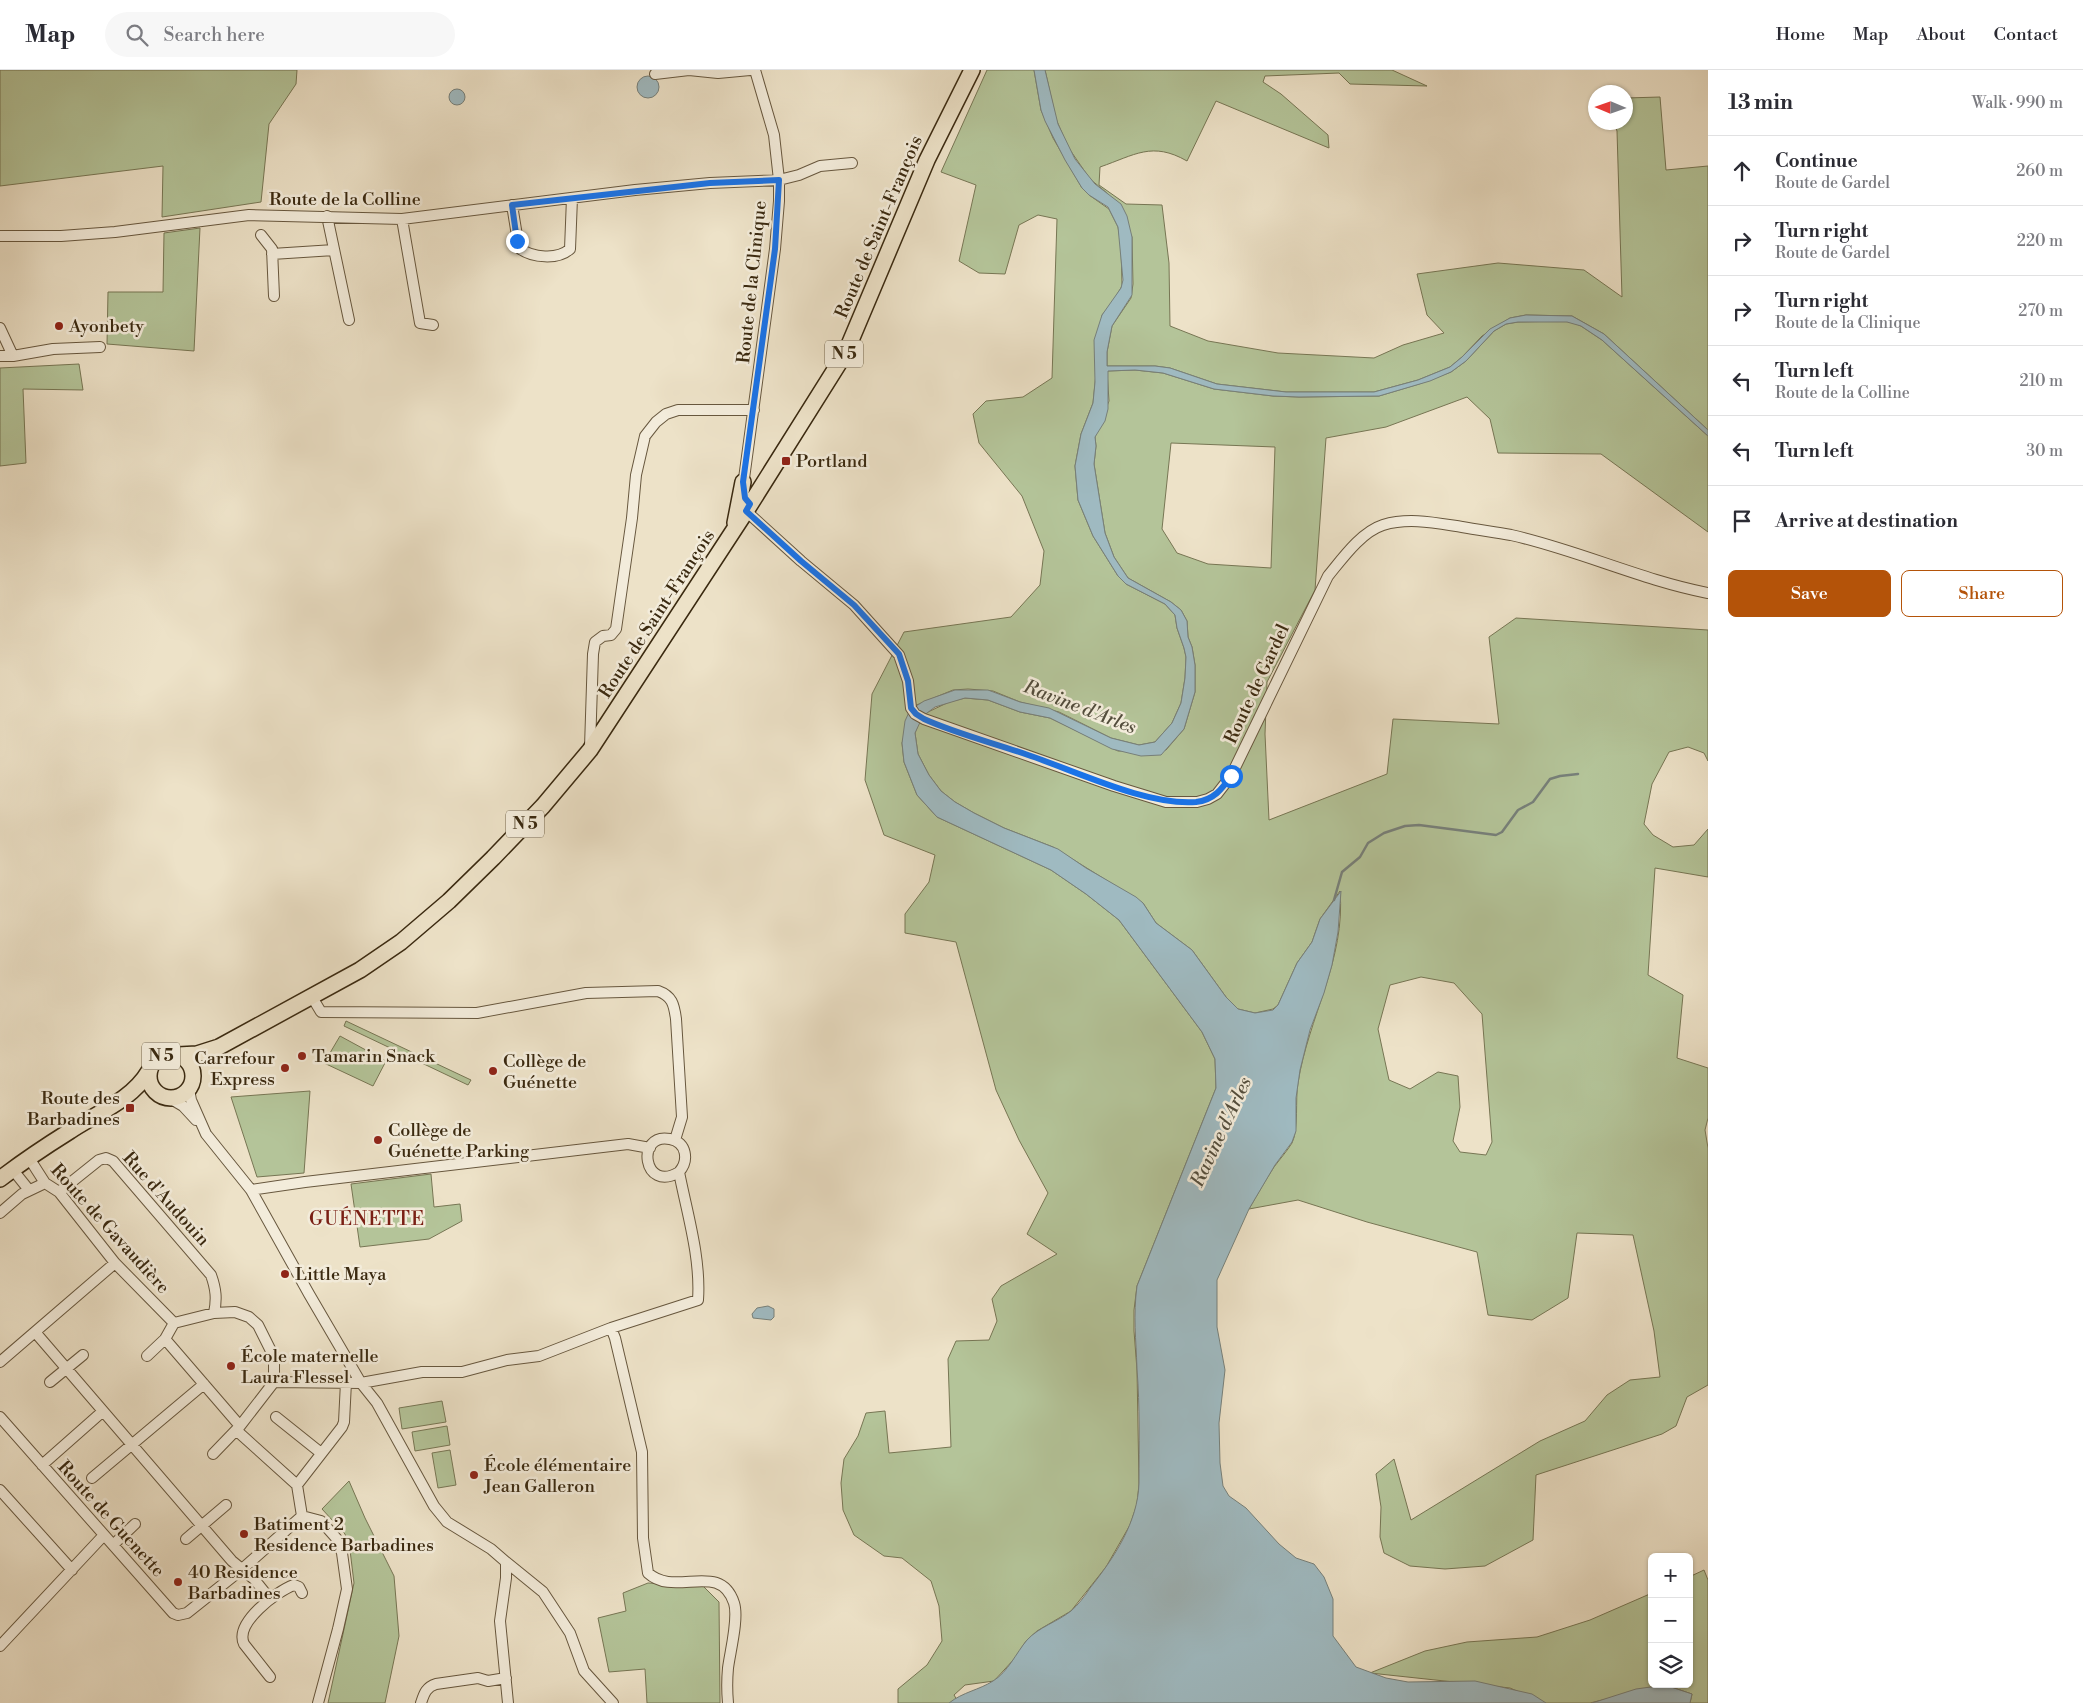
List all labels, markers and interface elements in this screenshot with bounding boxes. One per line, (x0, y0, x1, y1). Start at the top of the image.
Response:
search box (105, 12, 455, 57)
text: Map (25, 20, 75, 50)
icon: search (123, 21, 151, 49)
text: Search here (163, 23, 265, 47)
text: Home (1776, 23, 1825, 46)
text: Map (1853, 23, 1889, 46)
text: About (1917, 23, 1966, 46)
text: Contact (1994, 23, 2058, 46)
north arrow (1588, 85, 1633, 130)
text: 13 min (1728, 90, 1793, 116)
text: Walk · 990 m (1972, 93, 2063, 113)
street label: Route de Saint-François (830, 132, 928, 322)
text: Continue (1775, 149, 1858, 173)
icon: ahead (1728, 157, 1756, 185)
text: 260 m (2016, 161, 2063, 181)
text: Route de Gardel (1775, 173, 1890, 193)
street label: Route de la Colline (269, 188, 421, 211)
street label: Route de la Clinique (732, 199, 772, 365)
text: Turn right (1775, 219, 1868, 243)
icon: right (1728, 227, 1756, 255)
route end (506, 230, 529, 253)
text: 220 m (2017, 231, 2063, 251)
text: Route de Gardel (1775, 243, 1890, 263)
text: Turn right (1775, 289, 1868, 313)
icon: right (1728, 297, 1756, 325)
text: 270 m (2018, 301, 2063, 321)
text: Route de la Clinique (1775, 313, 1920, 333)
place label: Ayonbety (68, 315, 144, 338)
marker: Ayonbety (53, 320, 65, 332)
road number: N 5 (825, 340, 863, 368)
text: Turn left (1775, 359, 1854, 383)
icon: left (1728, 367, 1756, 395)
text: 210 m (2019, 371, 2063, 391)
text: Route de la Colline (1775, 383, 1910, 403)
icon: left (1728, 437, 1756, 465)
text: Turn left (1775, 439, 1854, 463)
text: 30 m (2026, 441, 2063, 461)
place label: Portland (796, 450, 868, 473)
marker: Portland (780, 455, 792, 467)
icon: arrive (1728, 507, 1756, 535)
text: Arrive at destination (1775, 509, 1958, 533)
street label: Route de Saint-François (594, 525, 720, 703)
button: Save (1728, 570, 1891, 617)
button: Share (1901, 570, 2063, 617)
street label: Route de Gardel (1219, 620, 1295, 747)
water label: Ravine d'Arles (1019, 674, 1140, 739)
route start (1220, 765, 1243, 788)
road number: N 5 (506, 811, 544, 838)
road number: N 5 (142, 1042, 180, 1069)
place label: Tamarin Snack (312, 1045, 436, 1068)
place label: Carrefour Express (194, 1047, 275, 1091)
marker: Tamarin Snack (296, 1050, 308, 1062)
place label: Collège de Guénette (503, 1050, 586, 1094)
marker: Carrefour Express (279, 1062, 291, 1074)
marker: Collège de Guénette (487, 1065, 499, 1077)
water label: Ravine d'Arles (1185, 1073, 1257, 1192)
place label: Route des Barbadines (26, 1087, 120, 1131)
marker: Route des Barbadines (124, 1102, 136, 1114)
place label: Collège de Guénette Parking (388, 1119, 530, 1163)
marker: Collège de Guénette Parking (372, 1134, 384, 1146)
street label: Rue d'Audouin (117, 1147, 215, 1251)
street label: Route de Gavaudière (46, 1159, 174, 1299)
district label: GUÉNETTE (309, 1206, 425, 1231)
place label: Little Maya (295, 1263, 387, 1286)
marker: Little Maya (279, 1268, 291, 1280)
place label: École maternelle Laura Flessel (241, 1345, 379, 1389)
marker: École maternelle Laura Flessel (225, 1360, 237, 1372)
place label: École élémentaire Jean Galleron (483, 1454, 631, 1498)
street label: Route de Guenette (53, 1456, 169, 1582)
marker: École élémentaire Jean Galleron (468, 1469, 480, 1481)
place label: Batiment 2 Residence Barbadines (253, 1513, 434, 1557)
marker: Batiment 2 Residence Barbadines (238, 1528, 250, 1540)
map controls (1648, 1553, 1693, 1688)
button: + (1648, 1553, 1693, 1598)
place label: 40 Residence Barbadines (187, 1561, 298, 1605)
marker: 40 Residence Barbadines (172, 1576, 184, 1588)
button: − (1648, 1598, 1693, 1643)
button: layers (1648, 1643, 1693, 1688)

